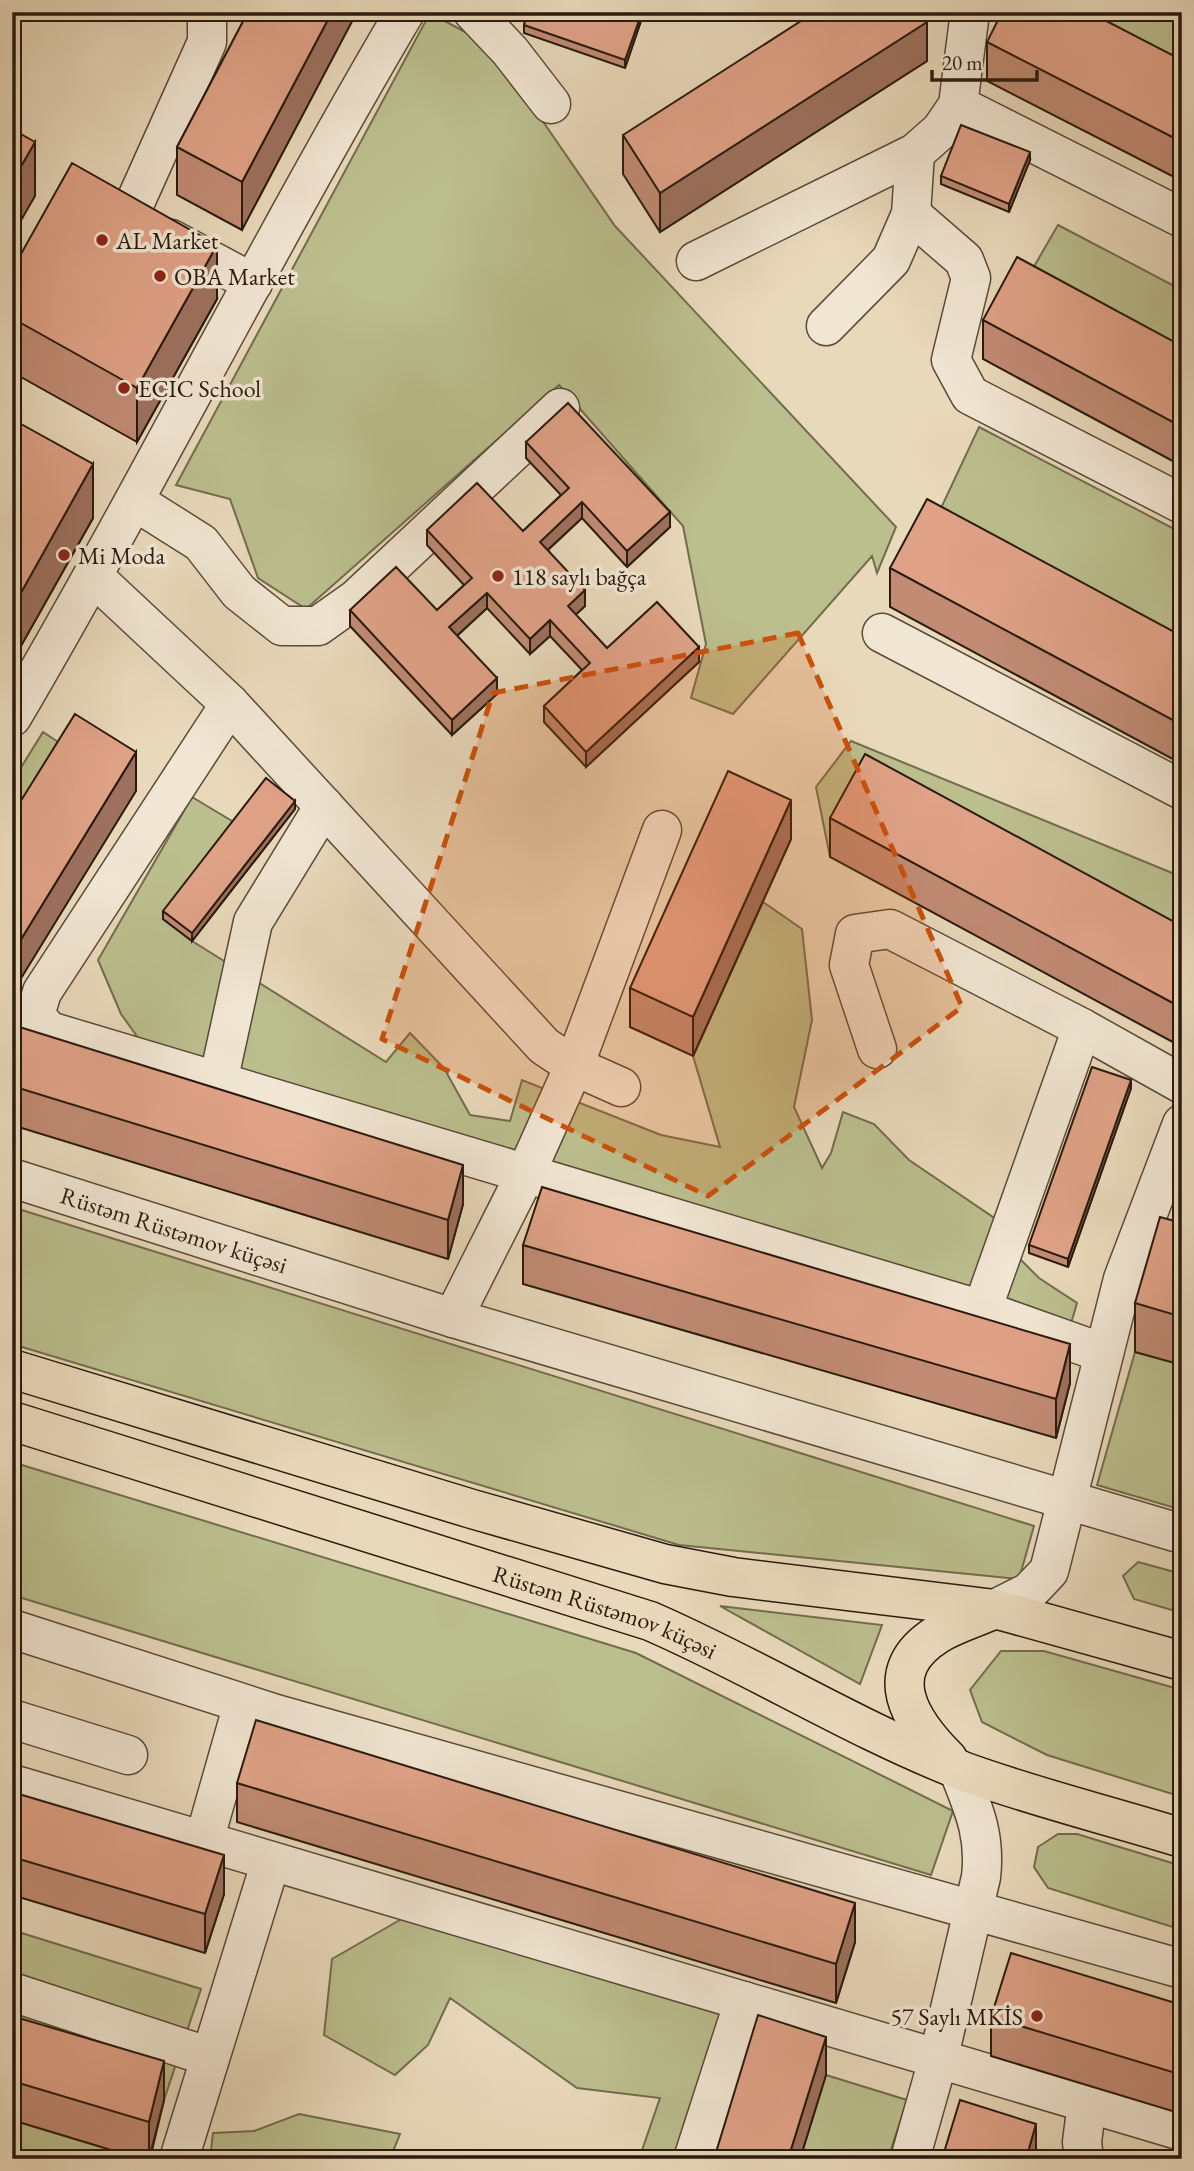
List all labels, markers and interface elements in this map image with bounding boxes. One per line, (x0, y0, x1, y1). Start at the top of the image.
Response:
scale bar (932, 38, 1036, 82)
text: 20 m (942, 49, 983, 76)
place label: AL Market (115, 225, 219, 256)
marker: AL Market (94, 232, 110, 248)
place label: OBA Market (174, 261, 295, 292)
marker: OBA Market (152, 268, 168, 284)
place label: ECIC School (138, 373, 261, 404)
marker: ECIC School (116, 380, 132, 396)
place label: Mi Moda (78, 540, 165, 571)
marker: Mi Moda (56, 547, 72, 563)
place label: 118 saylı bağça (512, 561, 647, 592)
marker: 118 saylı bağça (490, 568, 506, 584)
street label: Rüstəm Rüstəmov küçəsi (57, 1179, 291, 1280)
street label: Rüstəm Rüstəmov küçəsi (489, 1557, 723, 1666)
place label: 57 Saylı MKİS (890, 2001, 1023, 2032)
marker: 57 Saylı MKİS (1029, 2008, 1045, 2024)

